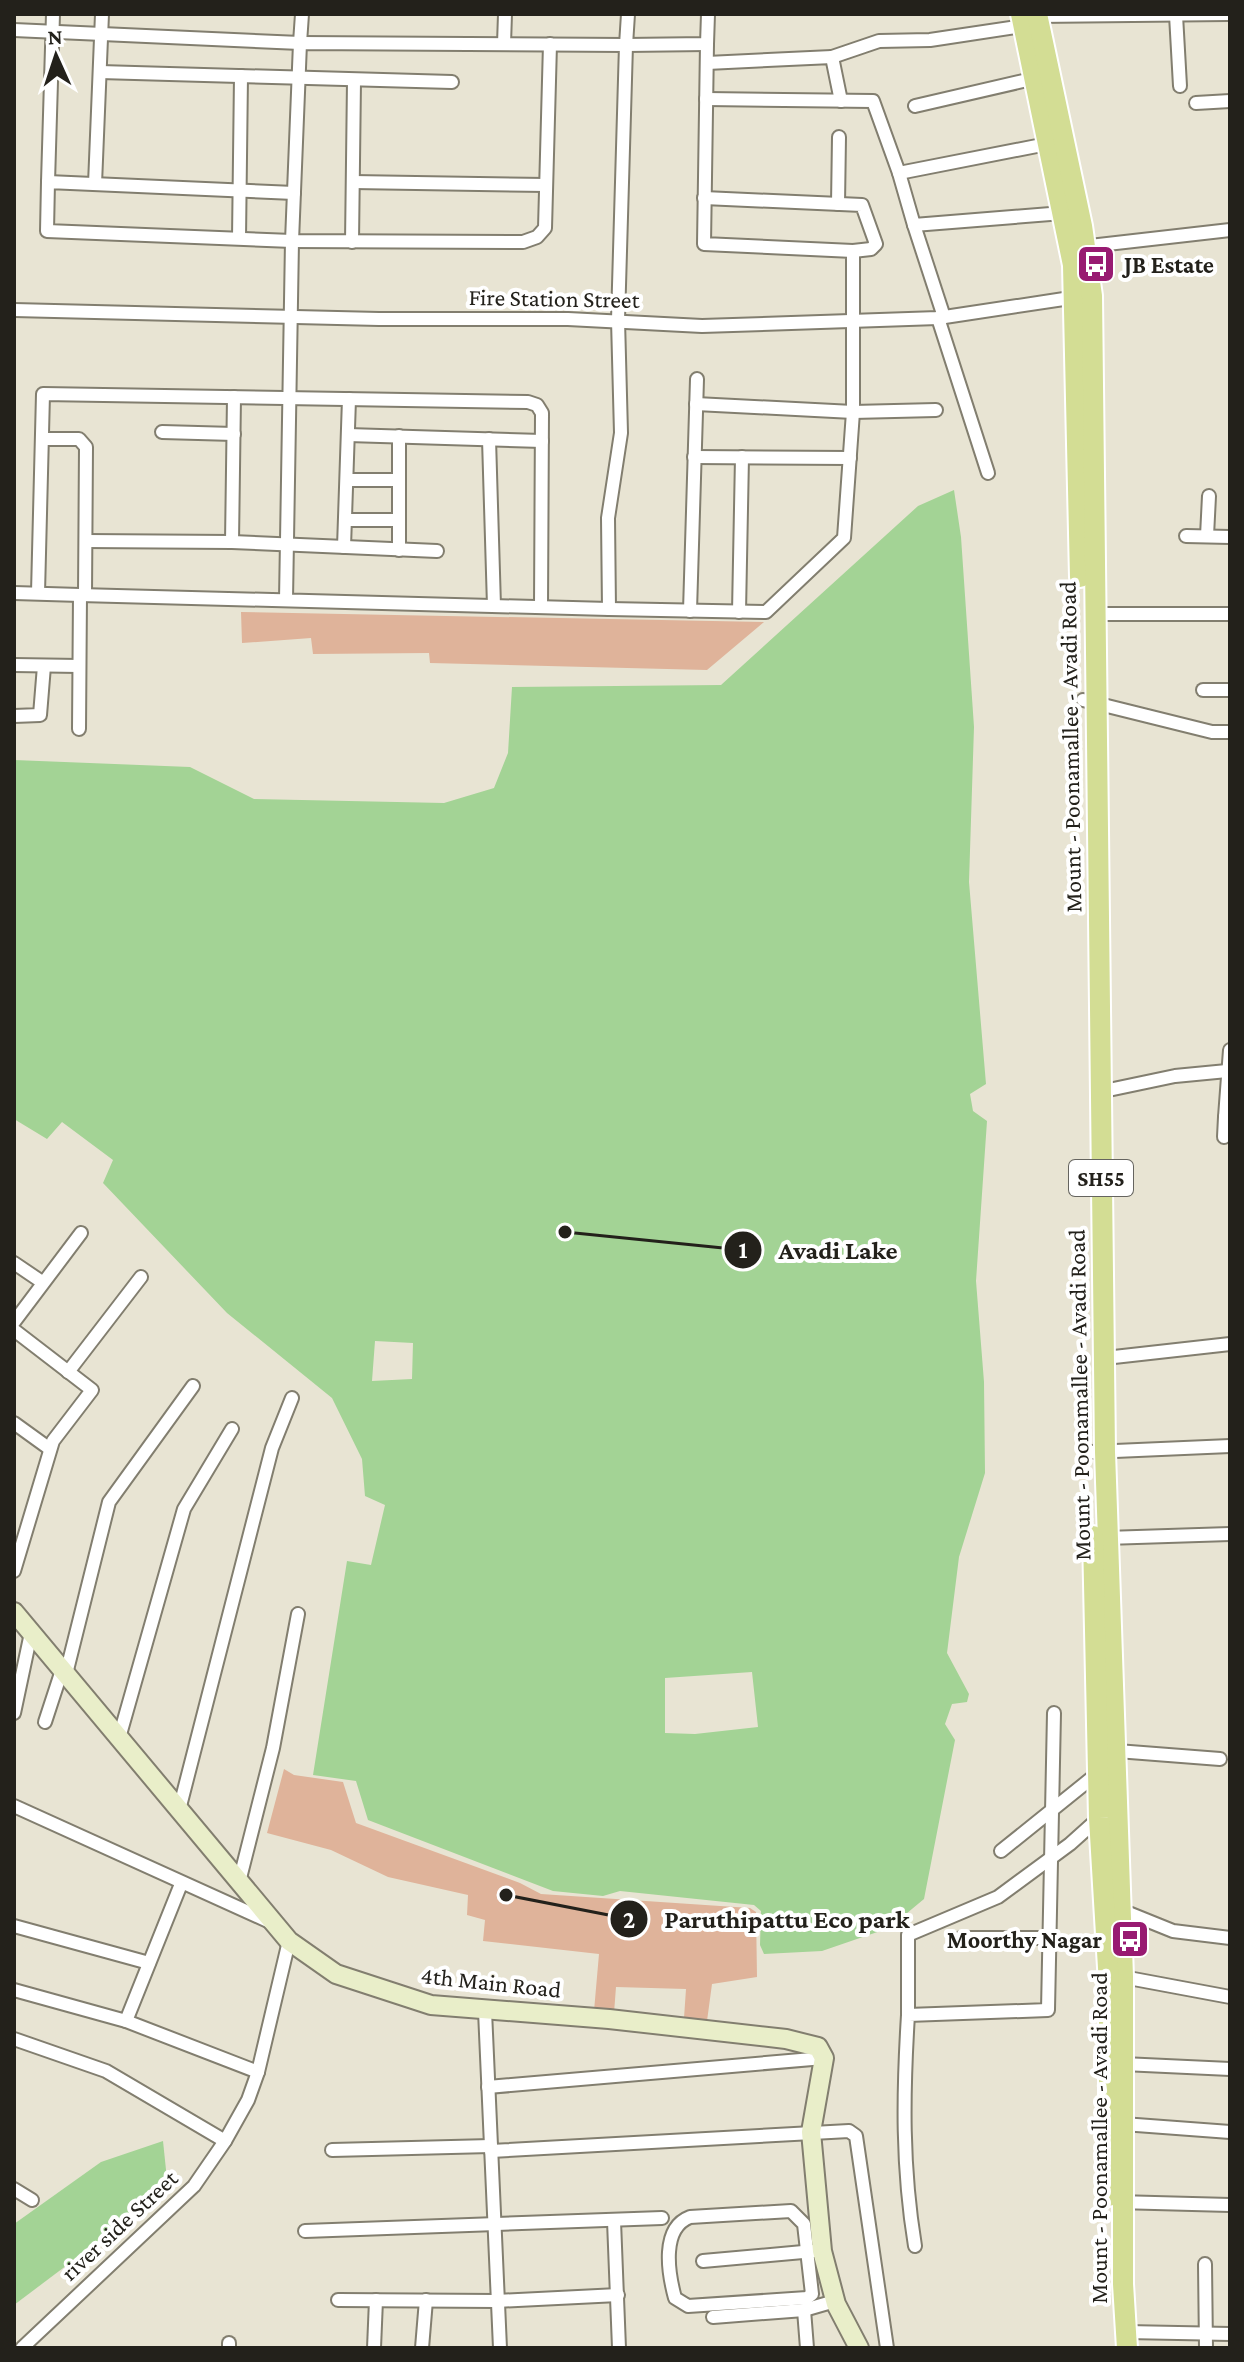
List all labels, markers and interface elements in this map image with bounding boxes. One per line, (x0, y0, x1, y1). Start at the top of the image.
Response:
north arrow (16, 16, 96, 96)
text: N (47, 24, 63, 49)
bus stop icon: JB Estate (1075, 243, 1117, 285)
place label: JB Estate (1121, 251, 1214, 278)
street label: Fire Station Street (468, 283, 641, 313)
street label: Mount - Poonamallee - Avadi Road (1054, 581, 1086, 913)
road number: SH55 (1069, 1160, 1133, 1196)
callout: Avadi Lake (723, 1225, 914, 1275)
street label: Mount - Poonamallee - Avadi Road (1063, 1229, 1095, 1561)
text: 1 (739, 1236, 748, 1263)
text: Avadi Lake (777, 1236, 898, 1265)
callout: Paruthipattu Eco park (609, 1894, 926, 1944)
text: Paruthipattu Eco park (664, 1905, 911, 1934)
text: 2 (623, 1906, 635, 1933)
bus stop icon: Moorthy Nagar (1109, 1918, 1151, 1960)
place label: Moorthy Nagar (947, 1926, 1102, 1953)
street label: 4th Main Road (419, 1961, 563, 2003)
street label: Mount - Poonamallee - Avadi Road (1085, 1972, 1112, 2304)
street label: river side Street (55, 2164, 183, 2286)

